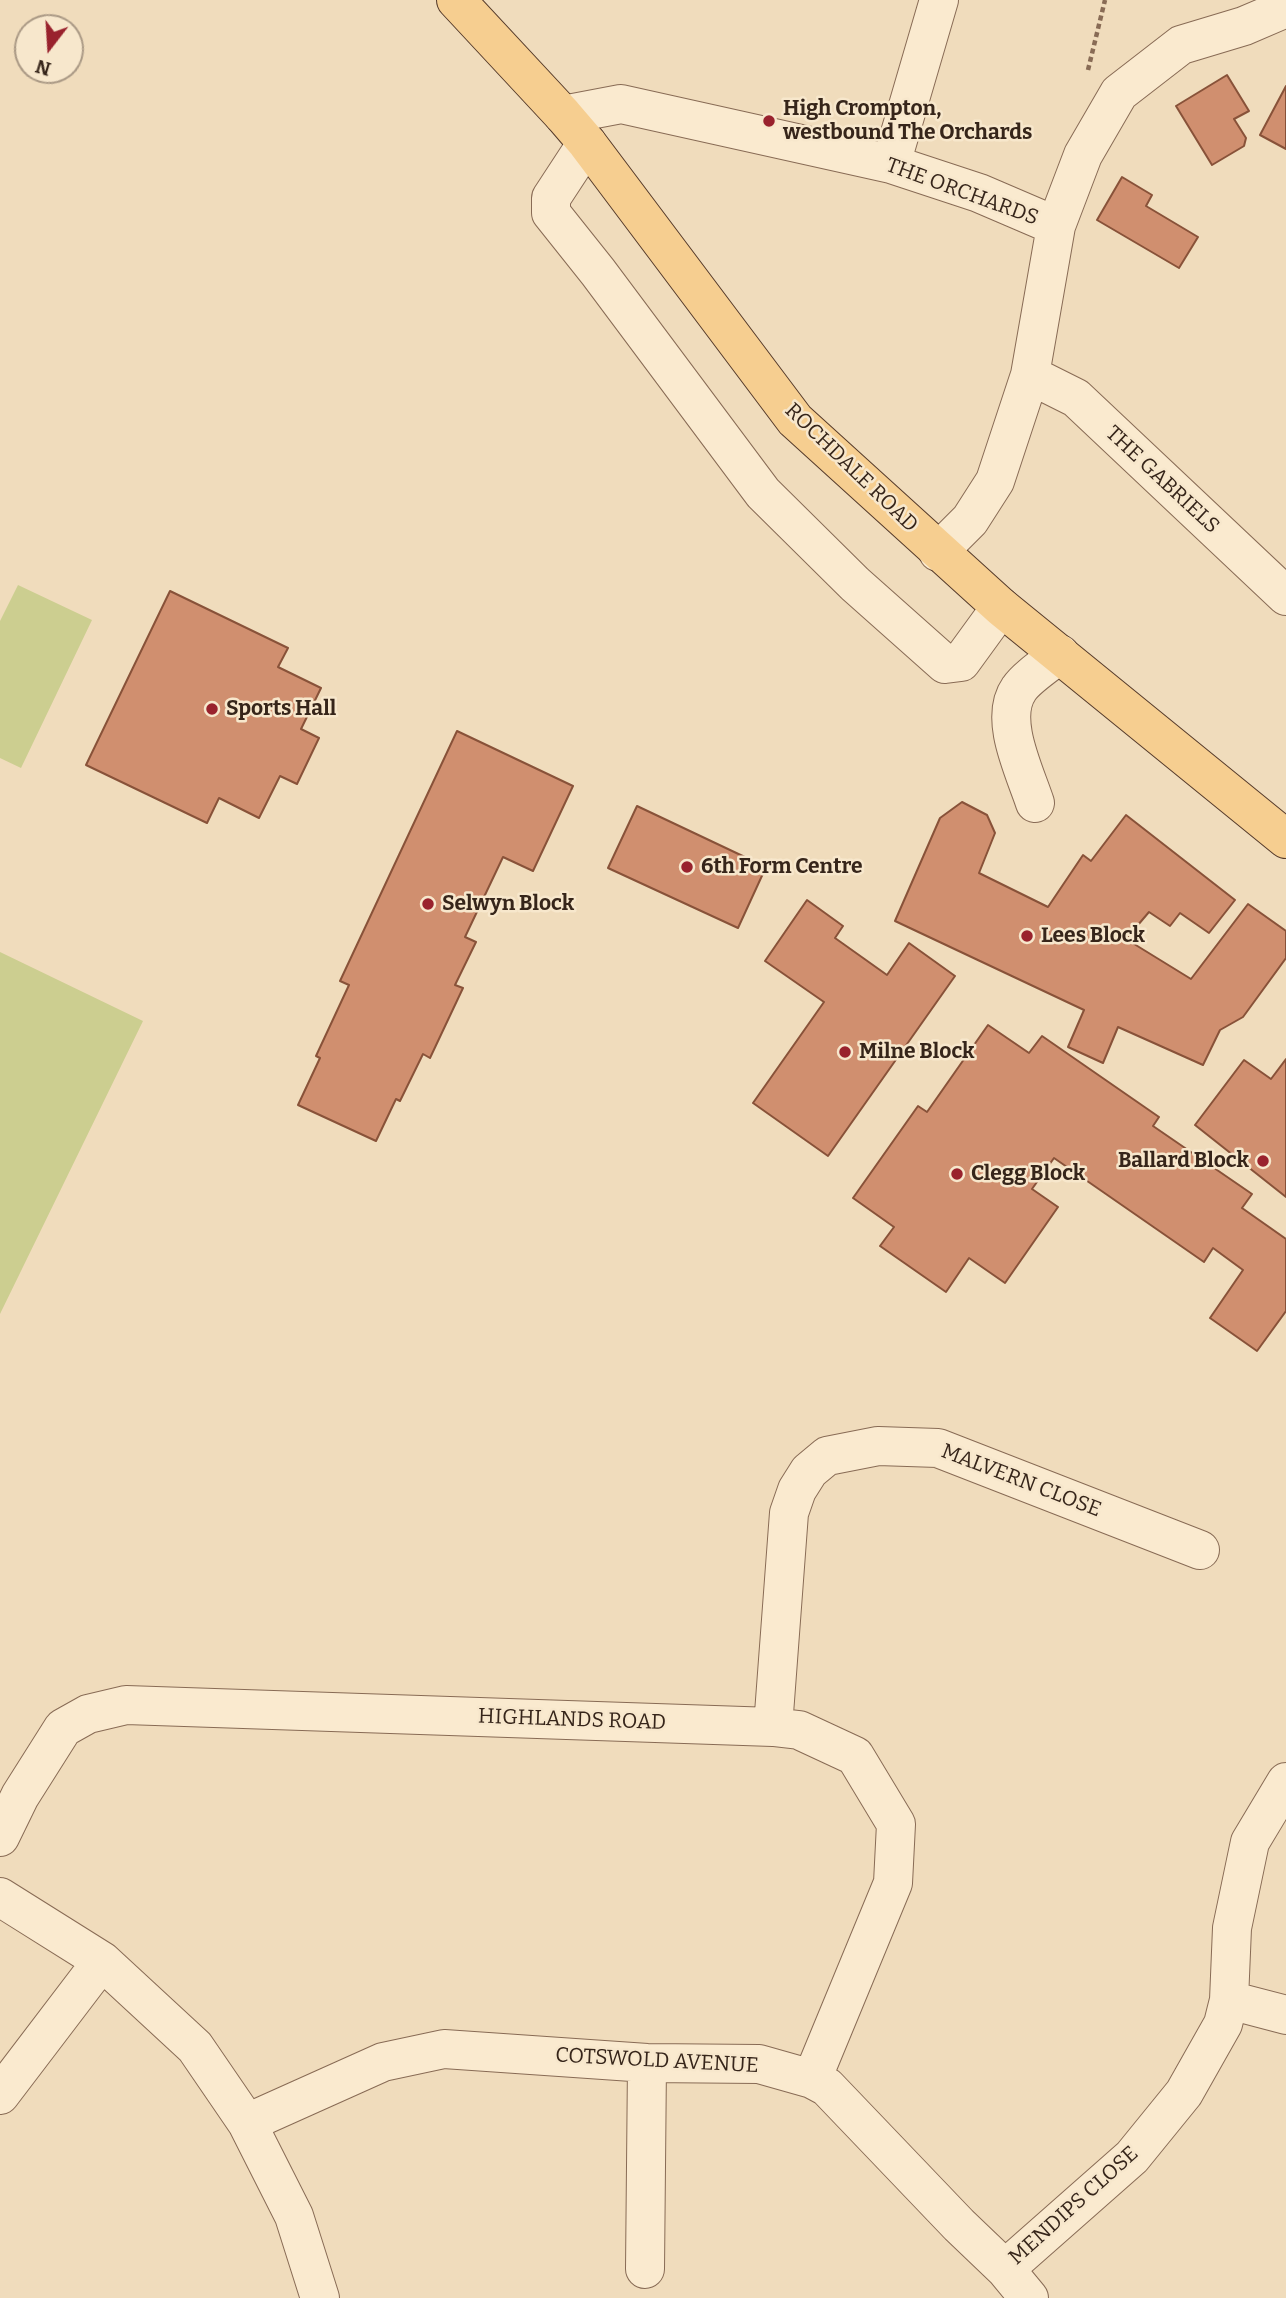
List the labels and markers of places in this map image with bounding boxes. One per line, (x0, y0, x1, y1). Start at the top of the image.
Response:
place label: High Crompton, westbound The Orchards (783, 96, 1032, 146)
marker: High Crompton, westbound The Orchards (761, 113, 777, 129)
place label: Sports Hall (226, 696, 336, 722)
marker: Sports Hall (204, 701, 220, 717)
place label: 6th Form Centre (701, 854, 862, 880)
marker: 6th Form Centre (679, 859, 695, 875)
place label: Selwyn Block (442, 891, 574, 917)
marker: Selwyn Block (420, 896, 436, 912)
place label: Lees Block (1041, 923, 1145, 949)
marker: Lees Block (1019, 928, 1035, 944)
place label: Milne Block (859, 1039, 975, 1065)
marker: Milne Block (837, 1044, 853, 1060)
place label: Ballard Block (1118, 1148, 1249, 1174)
marker: Ballard Block (1255, 1153, 1271, 1169)
place label: Clegg Block (971, 1161, 1085, 1187)
marker: Clegg Block (949, 1166, 965, 1182)

